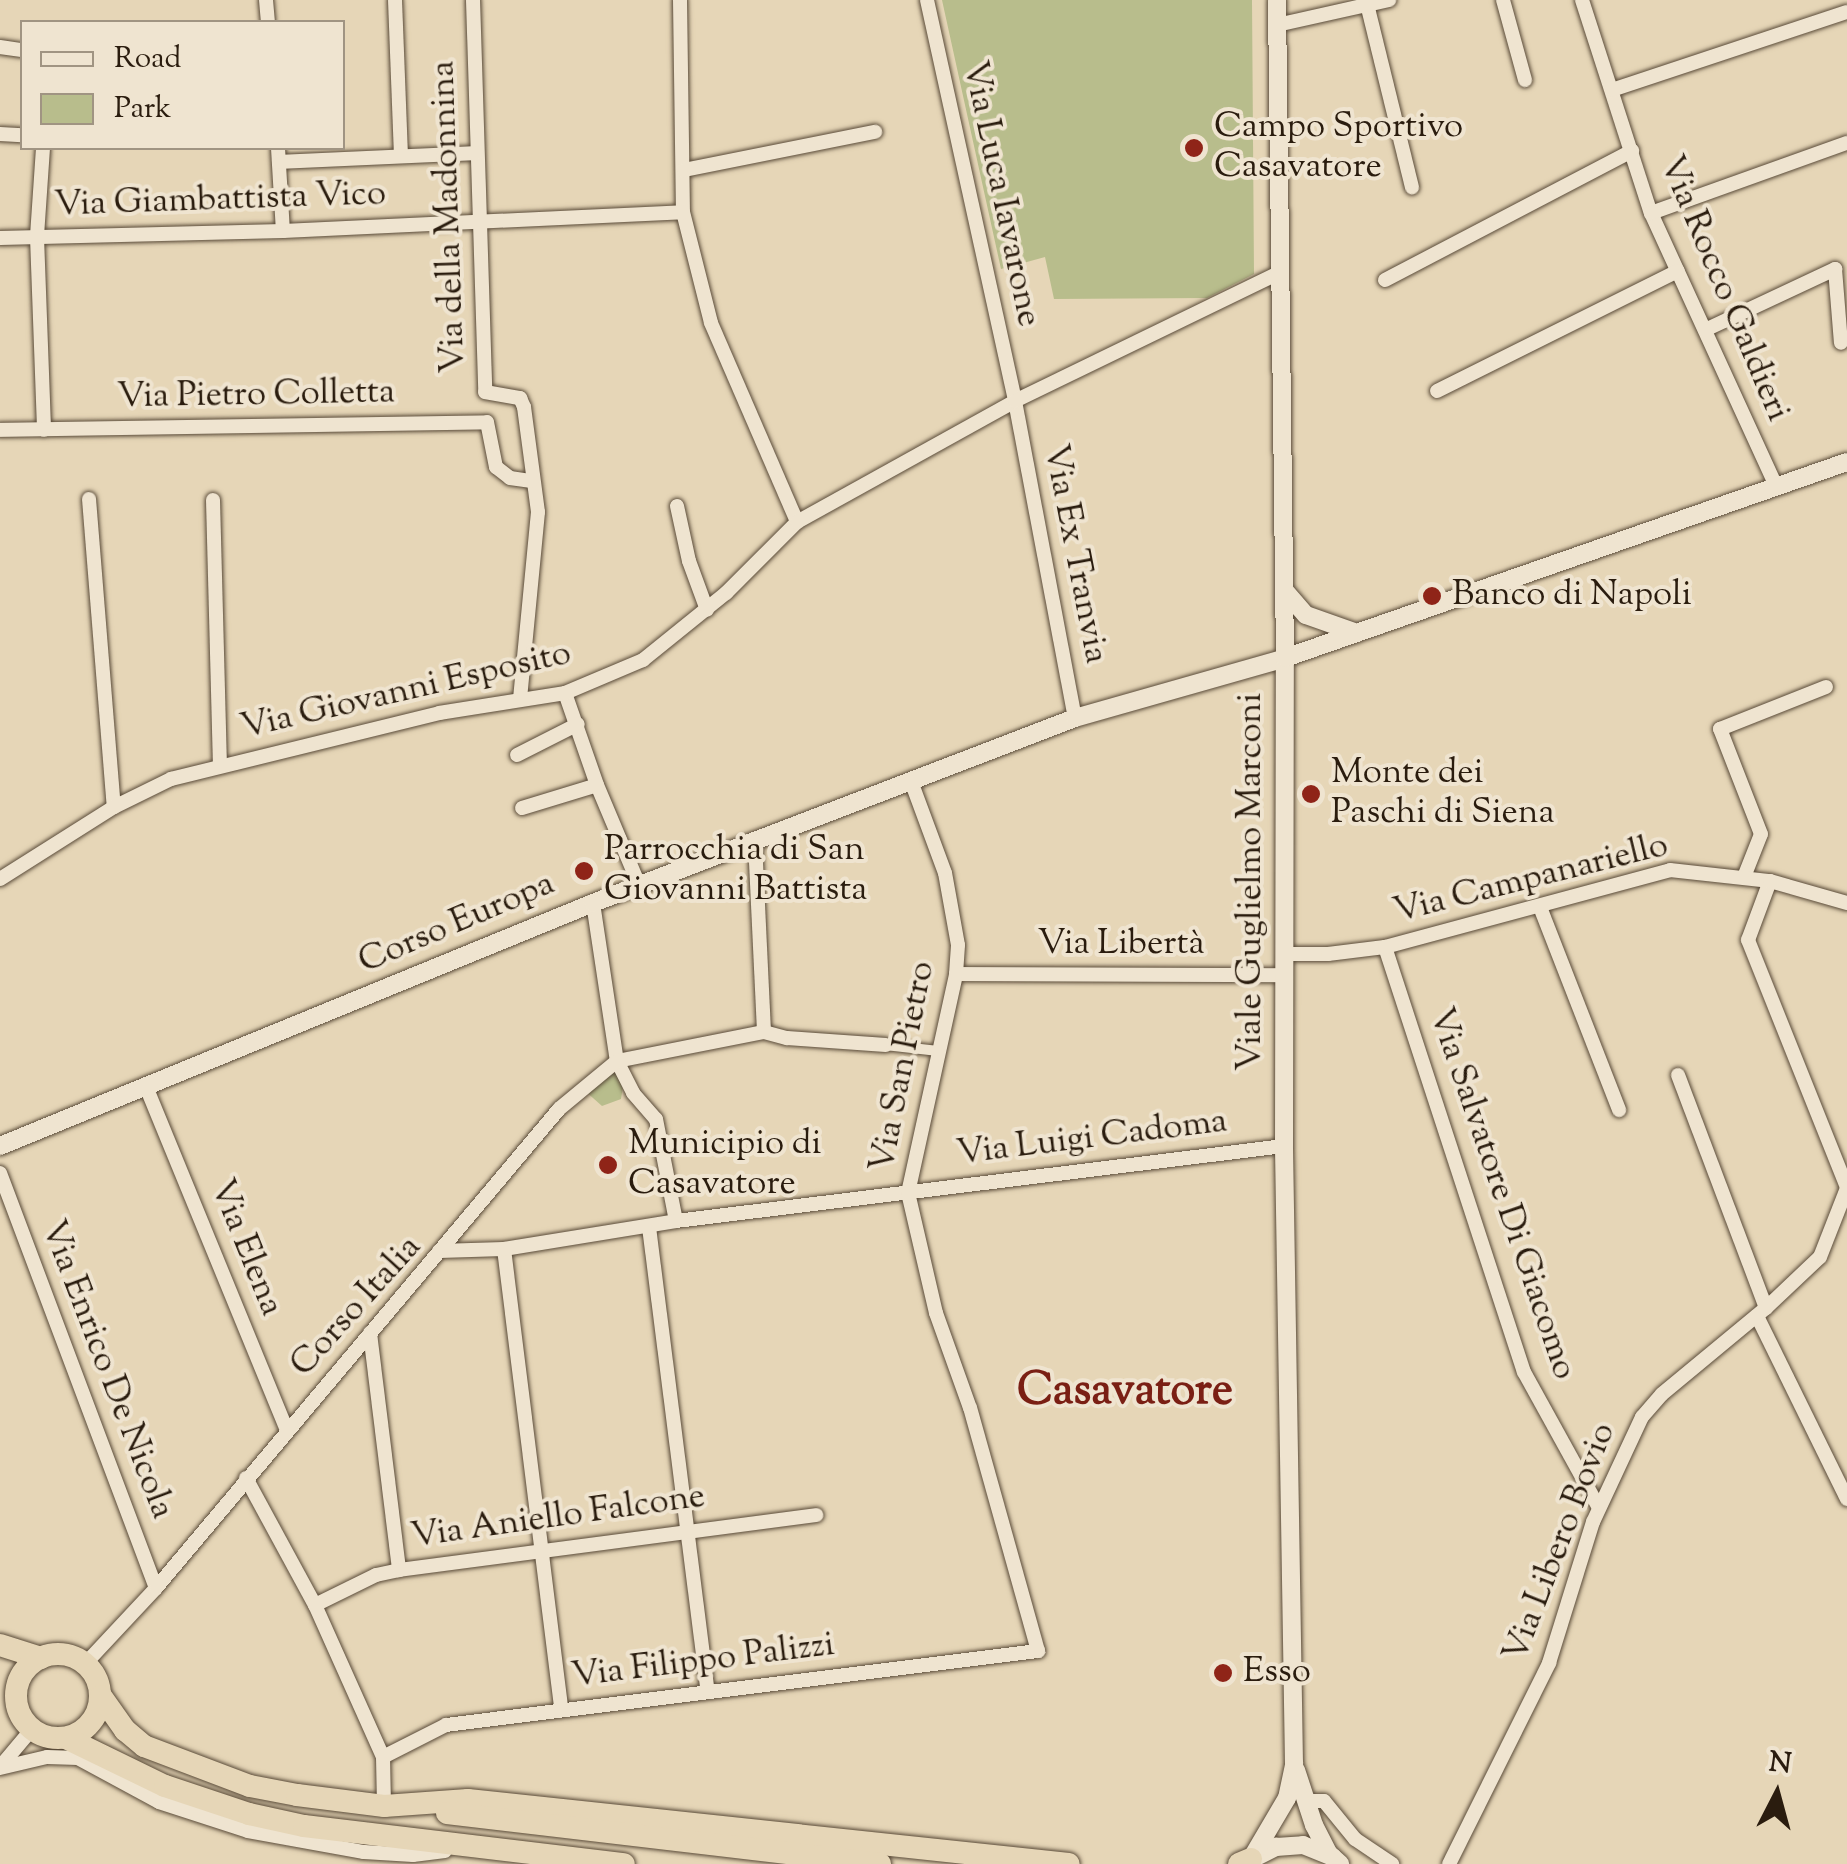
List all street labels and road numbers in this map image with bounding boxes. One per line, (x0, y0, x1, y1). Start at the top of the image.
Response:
street label: Via Luca Iavarone (951, 57, 1049, 331)
street label: Via della Madonnina (424, 60, 476, 374)
street label: Via Rocco Galdieri (1648, 150, 1798, 428)
street label: Via Giambattista Vico (53, 174, 387, 228)
street label: Via Pietro Colletta (117, 373, 395, 419)
street label: Via Ex Tranvia (1032, 441, 1116, 667)
street label: Via Giovanni Esposito (237, 634, 575, 750)
street label: Viale Guglielmo Marconi (1231, 693, 1273, 1071)
street label: Via Campanariello (1389, 826, 1673, 934)
street label: Corso Europa (353, 864, 561, 984)
street label: Via Libertà (1037, 924, 1205, 966)
street label: Via San Pietro (863, 958, 945, 1176)
street label: Via Salvatore Di Giacomo (1418, 1003, 1584, 1385)
street label: Via Luigi Cadoma (954, 1102, 1230, 1176)
street label: Via Elena (199, 1174, 291, 1322)
street label: Via Enrico De Nicola (30, 1215, 182, 1525)
street label: Corso Italia (283, 1228, 431, 1386)
street label: Via Libero Bovio (1496, 1417, 1626, 1669)
street label: Via Aniello Falcone (408, 1477, 708, 1559)
street label: Via Filippo Palizzi (569, 1625, 837, 1699)

